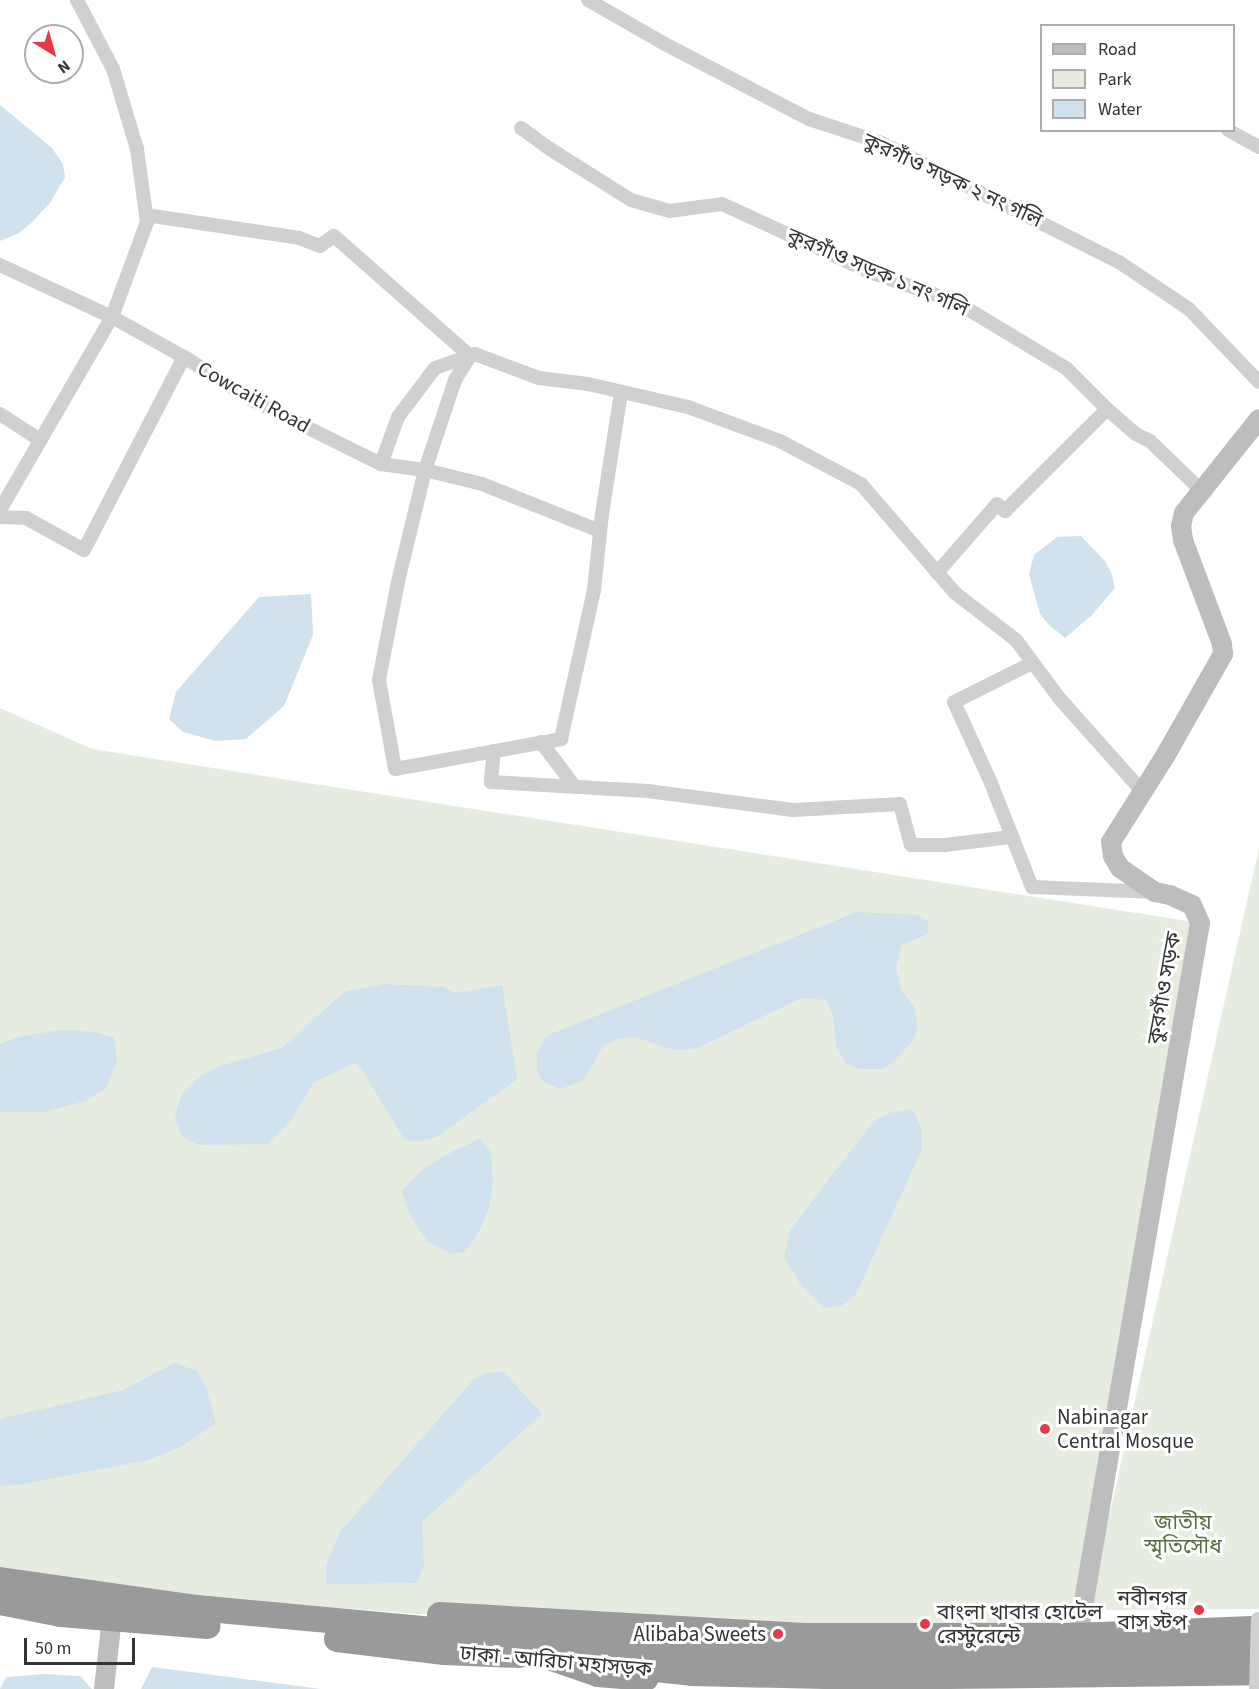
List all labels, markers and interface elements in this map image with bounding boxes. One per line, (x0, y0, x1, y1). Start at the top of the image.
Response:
north arrow (24, 24, 84, 84)
legend (1040, 24, 1235, 132)
text: Road (1098, 37, 1137, 62)
text: N (53, 55, 75, 79)
text: Park (1098, 67, 1132, 92)
text: Water (1098, 97, 1142, 122)
street label: কুরগাঁও সড়ক ২ নং গলি (859, 127, 1047, 233)
street label: কুরগাঁও সড়ক ১ নং গলি (783, 222, 973, 322)
street label: Cowcaiti Road (193, 356, 315, 438)
street label: কুরগাঁও সড়ক (1142, 930, 1186, 1046)
place label: Nabinagar Central Mosque (1057, 1404, 1194, 1454)
marker: Nabinagar Central Mosque (1038, 1422, 1052, 1436)
park label: জাতীয় স্মৃতিসৌধ (1144, 1509, 1222, 1559)
place label: নবীনগর বাস স্টপ (1118, 1585, 1187, 1635)
place label: বাংলা খাবার হোটেল রেস্টুরেন্টে (937, 1599, 1103, 1649)
marker: নবীনগর বাস স্টপ (1192, 1603, 1206, 1617)
marker: বাংলা খাবার হোটেল রেস্টুরেন্টে (918, 1617, 932, 1631)
place label: Alibaba Sweets (634, 1621, 766, 1647)
scale bar (27, 1626, 138, 1664)
marker: Alibaba Sweets (771, 1627, 785, 1641)
text: 50 m (35, 1636, 71, 1661)
street label: ঢাকা - আরিচা মহাসড়ক (459, 1640, 653, 1682)

